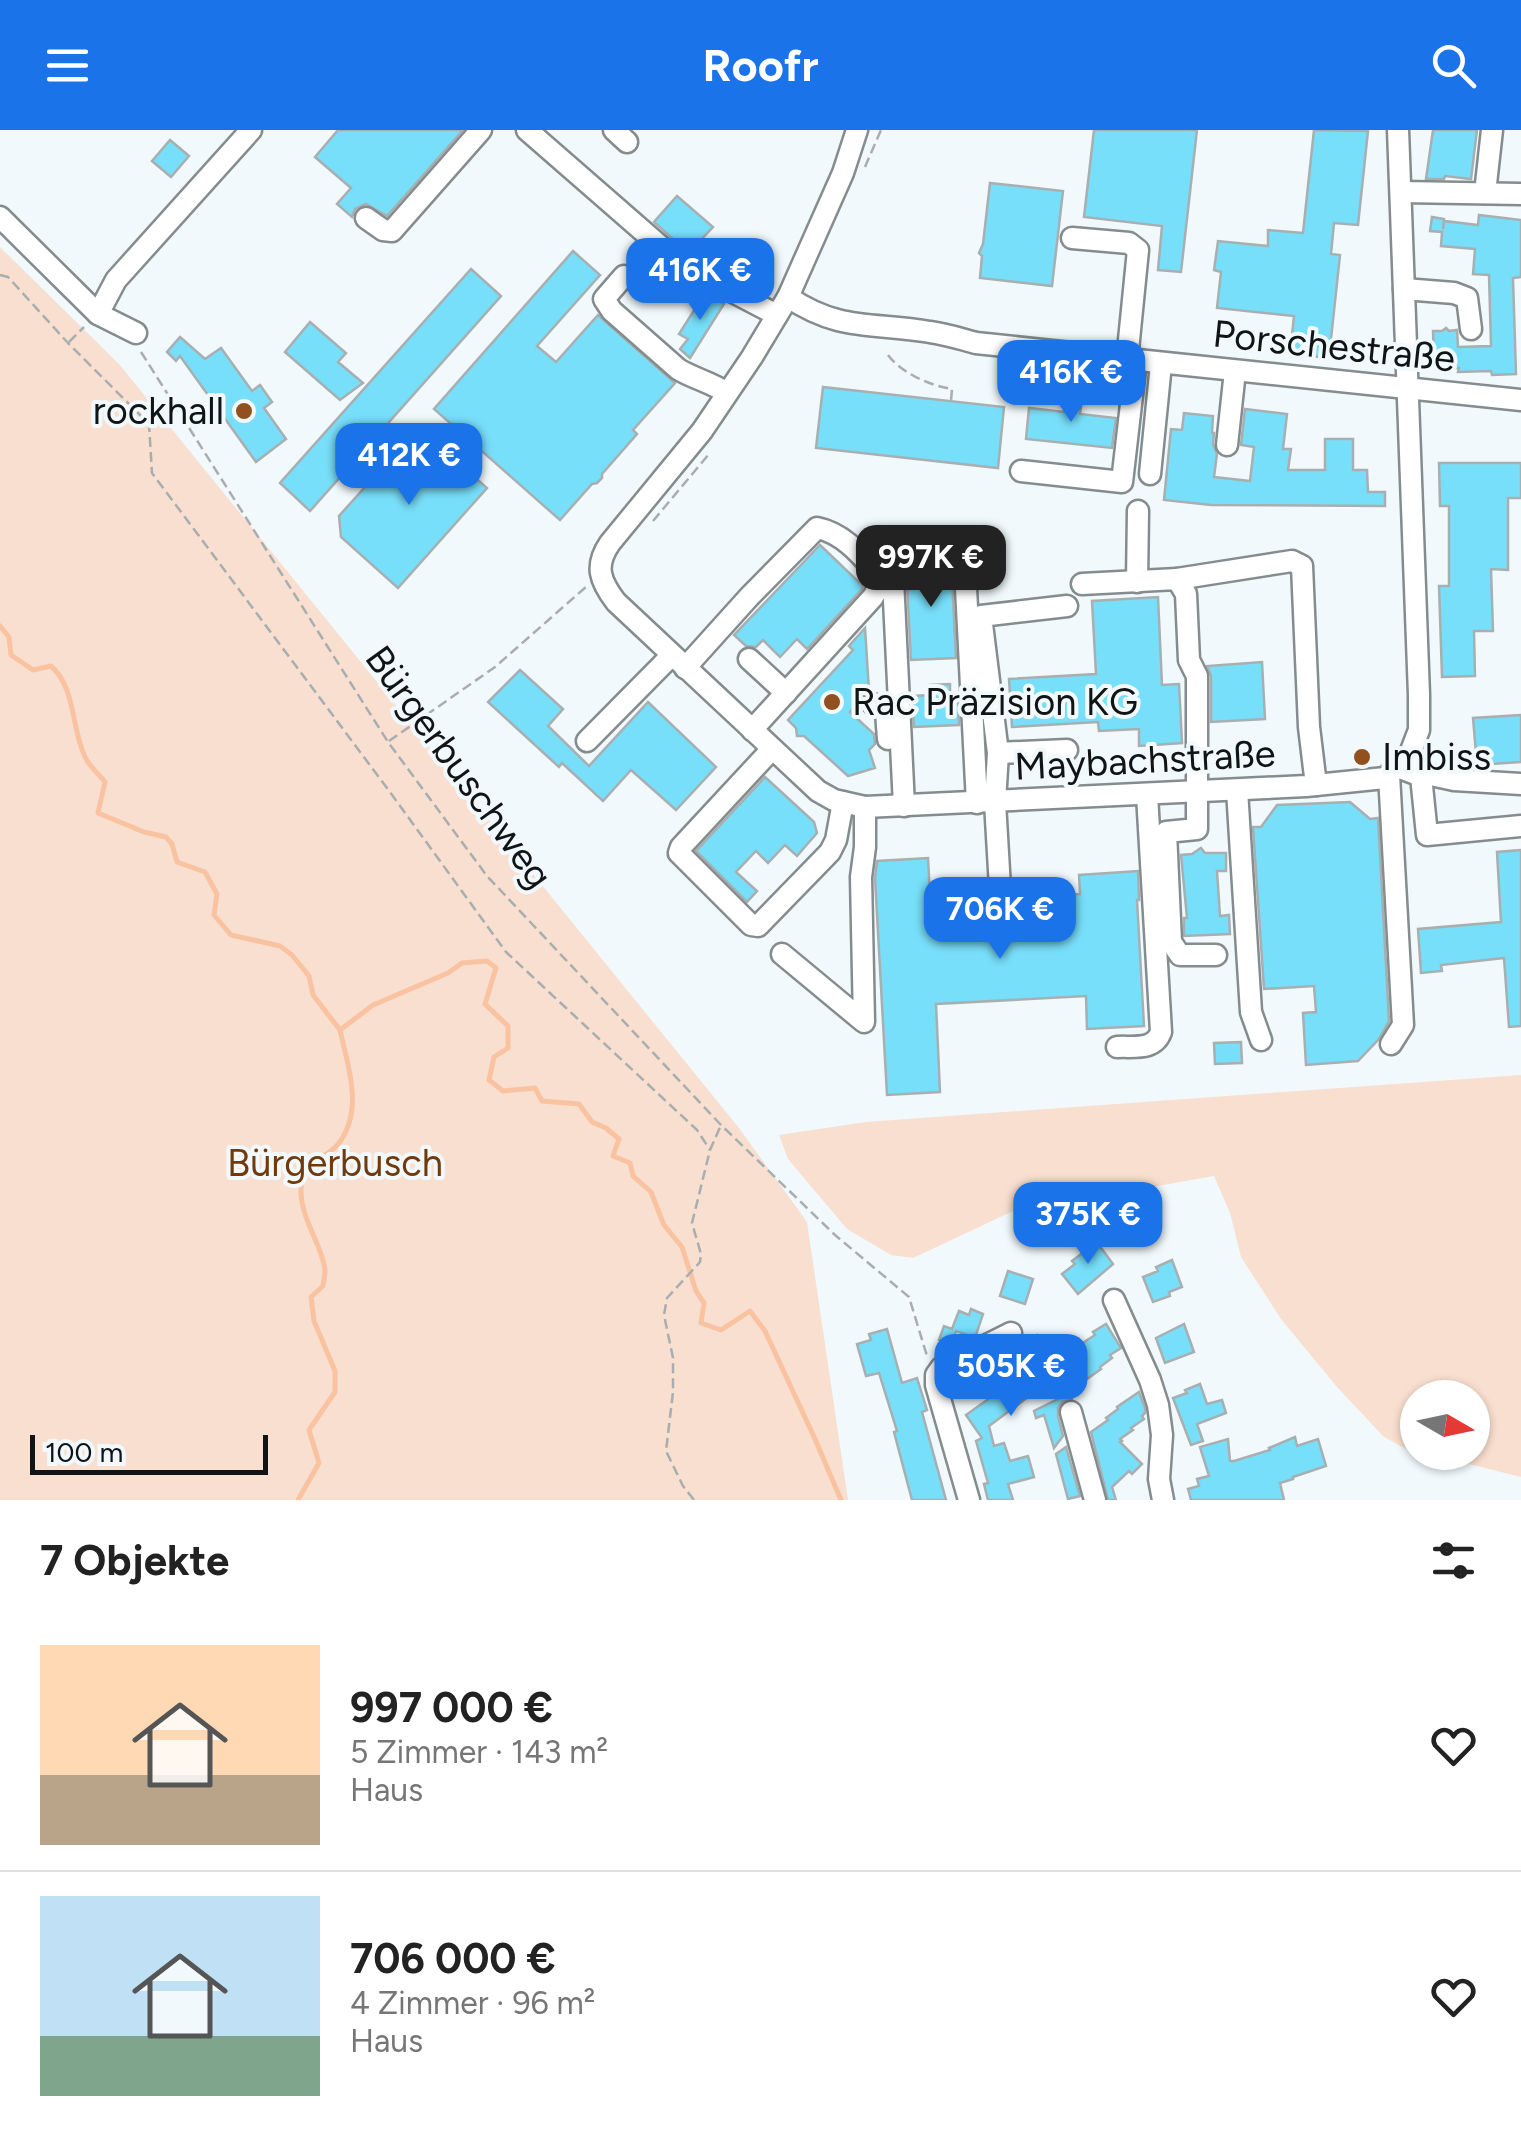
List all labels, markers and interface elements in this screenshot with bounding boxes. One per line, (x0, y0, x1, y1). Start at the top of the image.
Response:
icon: menu (40, 38, 95, 93)
text: Roofr (702, 38, 819, 92)
icon: search (1426, 38, 1481, 93)
pin: 416K € (619, 238, 781, 323)
text: 416K € (648, 251, 752, 289)
street label: Porschestraße (1211, 310, 1457, 382)
pin: 416K € (990, 340, 1152, 425)
text: 416K € (1019, 353, 1123, 391)
place label: rockhall (93, 388, 224, 434)
marker: rockhall (233, 400, 255, 422)
pin: 412K € (328, 423, 490, 508)
text: 412K € (357, 436, 461, 474)
pin: 997K € (850, 525, 1012, 610)
text: 997K € (878, 538, 984, 576)
street label: Bürgerbuschweg (356, 637, 562, 897)
place label: Rac Präzision KG (852, 679, 1138, 725)
marker: Rac Präzision KG (821, 691, 843, 713)
street label: Maybachstraße (1013, 730, 1277, 790)
place label: Imbiss (1382, 734, 1491, 780)
marker: Imbiss (1351, 746, 1373, 768)
pin: 706K € (919, 877, 1081, 962)
text: 706K € (946, 890, 1054, 928)
park label: Bürgerbusch (227, 1140, 443, 1186)
pin: 375K € (1007, 1182, 1169, 1267)
text: 375K € (1035, 1195, 1141, 1233)
pin: 505K € (930, 1334, 1092, 1419)
text: 505K € (956, 1347, 1066, 1385)
north arrow (1400, 1380, 1490, 1470)
map controls (1400, 1380, 1490, 1470)
scale bar (30, 1430, 268, 1474)
text: 100 m (45, 1435, 123, 1469)
icon: filters (1426, 1533, 1481, 1588)
text: 7 Objekte (40, 1535, 229, 1586)
text: 997 000 € (350, 1682, 553, 1733)
icon: home (120, 1685, 240, 1805)
icon: heart (1426, 1718, 1481, 1773)
text: 5 Zimmer · 143 m² (350, 1733, 608, 1771)
text: Haus (350, 1771, 423, 1809)
text: 706 000 € (350, 1933, 556, 1984)
icon: home (120, 1936, 240, 2056)
icon: heart (1426, 1969, 1481, 2024)
text: 4 Zimmer · 96 m² (350, 1984, 595, 2022)
text: Haus (350, 2022, 423, 2060)

